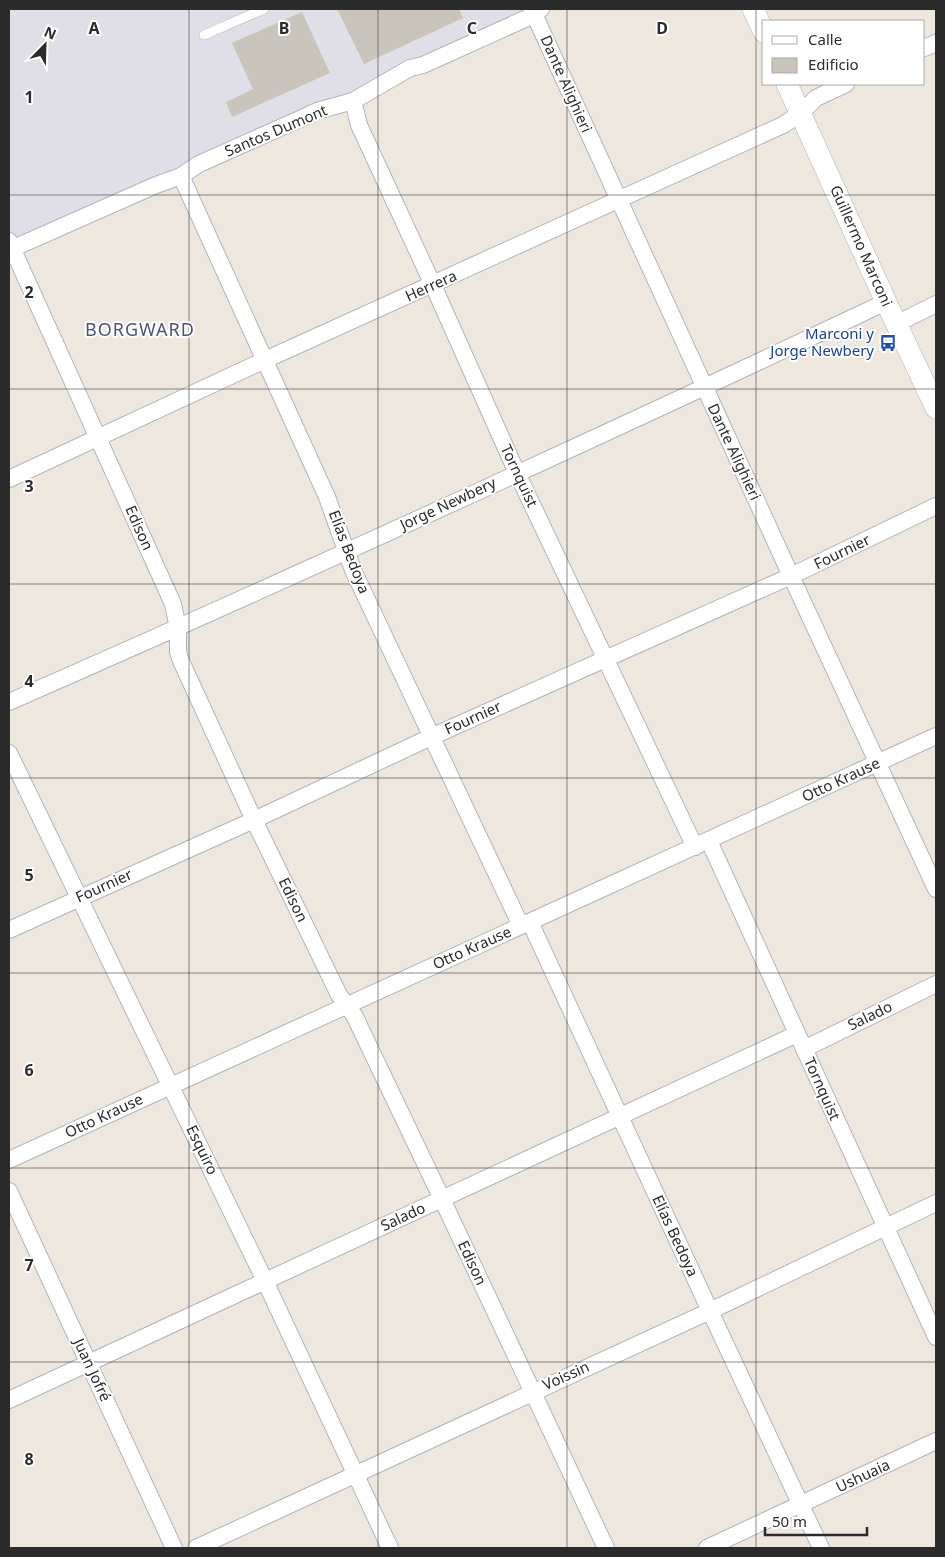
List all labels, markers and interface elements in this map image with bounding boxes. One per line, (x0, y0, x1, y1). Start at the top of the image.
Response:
text: A (88, 17, 100, 39)
text: B (279, 17, 289, 39)
text: C (467, 17, 477, 39)
text: D (656, 17, 668, 39)
north arrow (20, 20, 70, 70)
legend (762, 20, 925, 85)
text: N (41, 22, 59, 44)
text: Calle (808, 29, 842, 49)
street label: Dante Alighieri (536, 32, 597, 135)
text: Edificio (808, 54, 859, 74)
text: 1 (24, 86, 34, 108)
street label: Santos Dumont (221, 99, 330, 161)
street label: Guillermo Marconi (826, 182, 898, 309)
street label: Herrera (402, 265, 460, 305)
text: 2 (24, 281, 34, 303)
district label: BORGWARD (85, 317, 195, 341)
place label: Marconi y Jorge Newbery (768, 323, 874, 360)
bus stop icon: Marconi y Jorge Newbery (878, 333, 898, 353)
street label: Dante Alighieri (704, 400, 766, 503)
street label: Tornquist (497, 441, 543, 511)
street label: Jorge Newbery (395, 472, 499, 535)
text: 3 (24, 475, 34, 497)
street label: Edison (121, 502, 159, 553)
street label: Elías Bedoya (325, 507, 375, 596)
street label: Fournier (810, 529, 873, 573)
text: 4 (24, 670, 34, 692)
street label: Fournier (441, 696, 504, 738)
street label: Otto Krause (798, 752, 883, 806)
text: 5 (24, 864, 34, 886)
street label: Fournier (72, 864, 135, 906)
street label: Edison (275, 874, 313, 925)
street label: Otto Krause (429, 921, 514, 973)
street label: Salado (844, 996, 895, 1034)
street label: Tornquist (800, 1054, 846, 1124)
text: 6 (24, 1059, 34, 1081)
street label: Otto Krause (61, 1088, 146, 1142)
street label: Esquiro (182, 1121, 223, 1178)
street label: Elías Bedoya (648, 1192, 704, 1280)
street label: Salado (377, 1197, 428, 1235)
street label: Edison (454, 1237, 492, 1288)
text: 7 (24, 1254, 34, 1276)
street label: Juan Jofré (69, 1333, 116, 1404)
street label: Voissin (539, 1356, 592, 1394)
text: 8 (24, 1448, 34, 1470)
street label: Ushuaia (832, 1454, 893, 1496)
scale bar (765, 1504, 868, 1536)
text: 50 m (772, 1511, 807, 1531)

